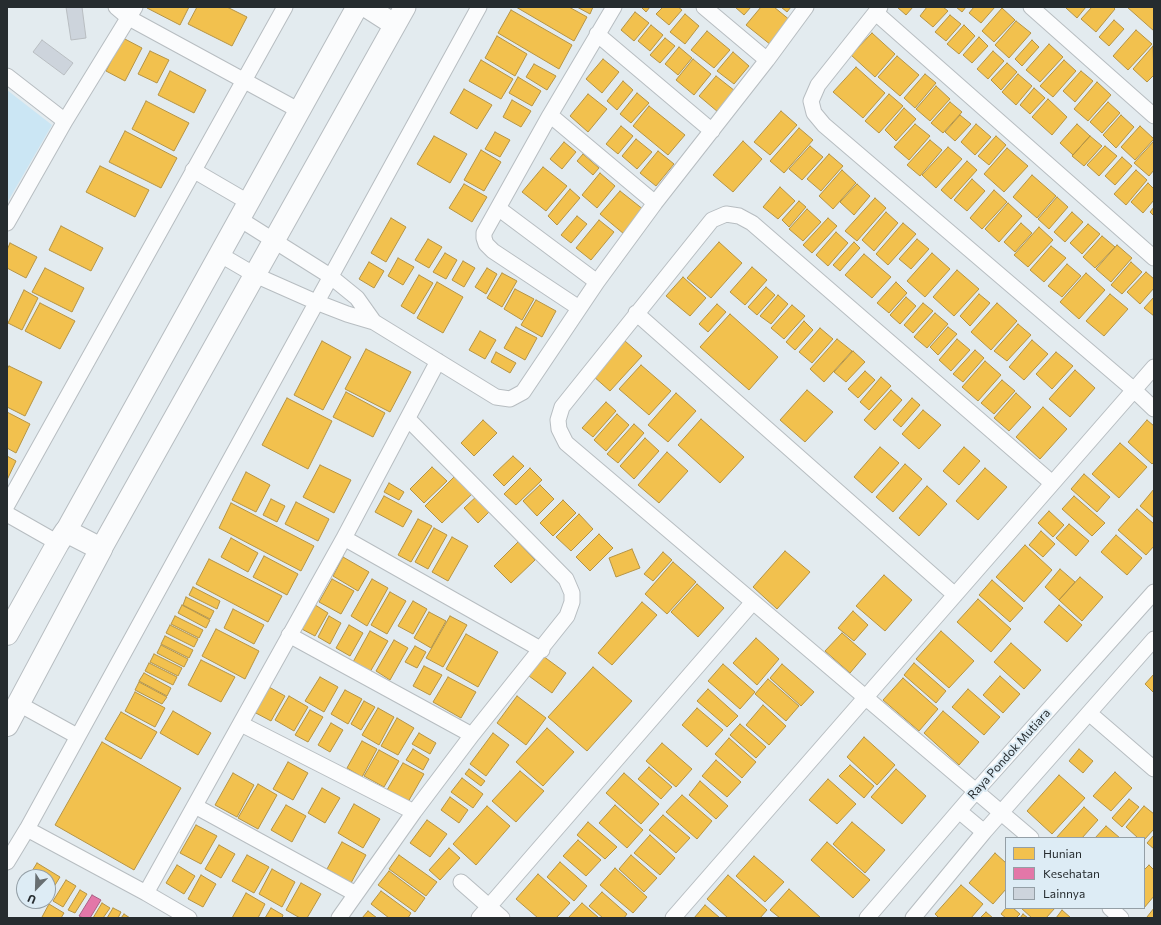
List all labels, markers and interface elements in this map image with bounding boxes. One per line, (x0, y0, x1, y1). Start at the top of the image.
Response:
street label: Raya Pondok Mutiara (965, 706, 1053, 802)
legend (1005, 837, 1145, 909)
text: Hunian (1043, 846, 1082, 860)
text: Kesehatan (1043, 866, 1100, 880)
north arrow (16, 869, 56, 909)
text: Lainnya (1043, 886, 1085, 900)
text: U (25, 892, 38, 907)

